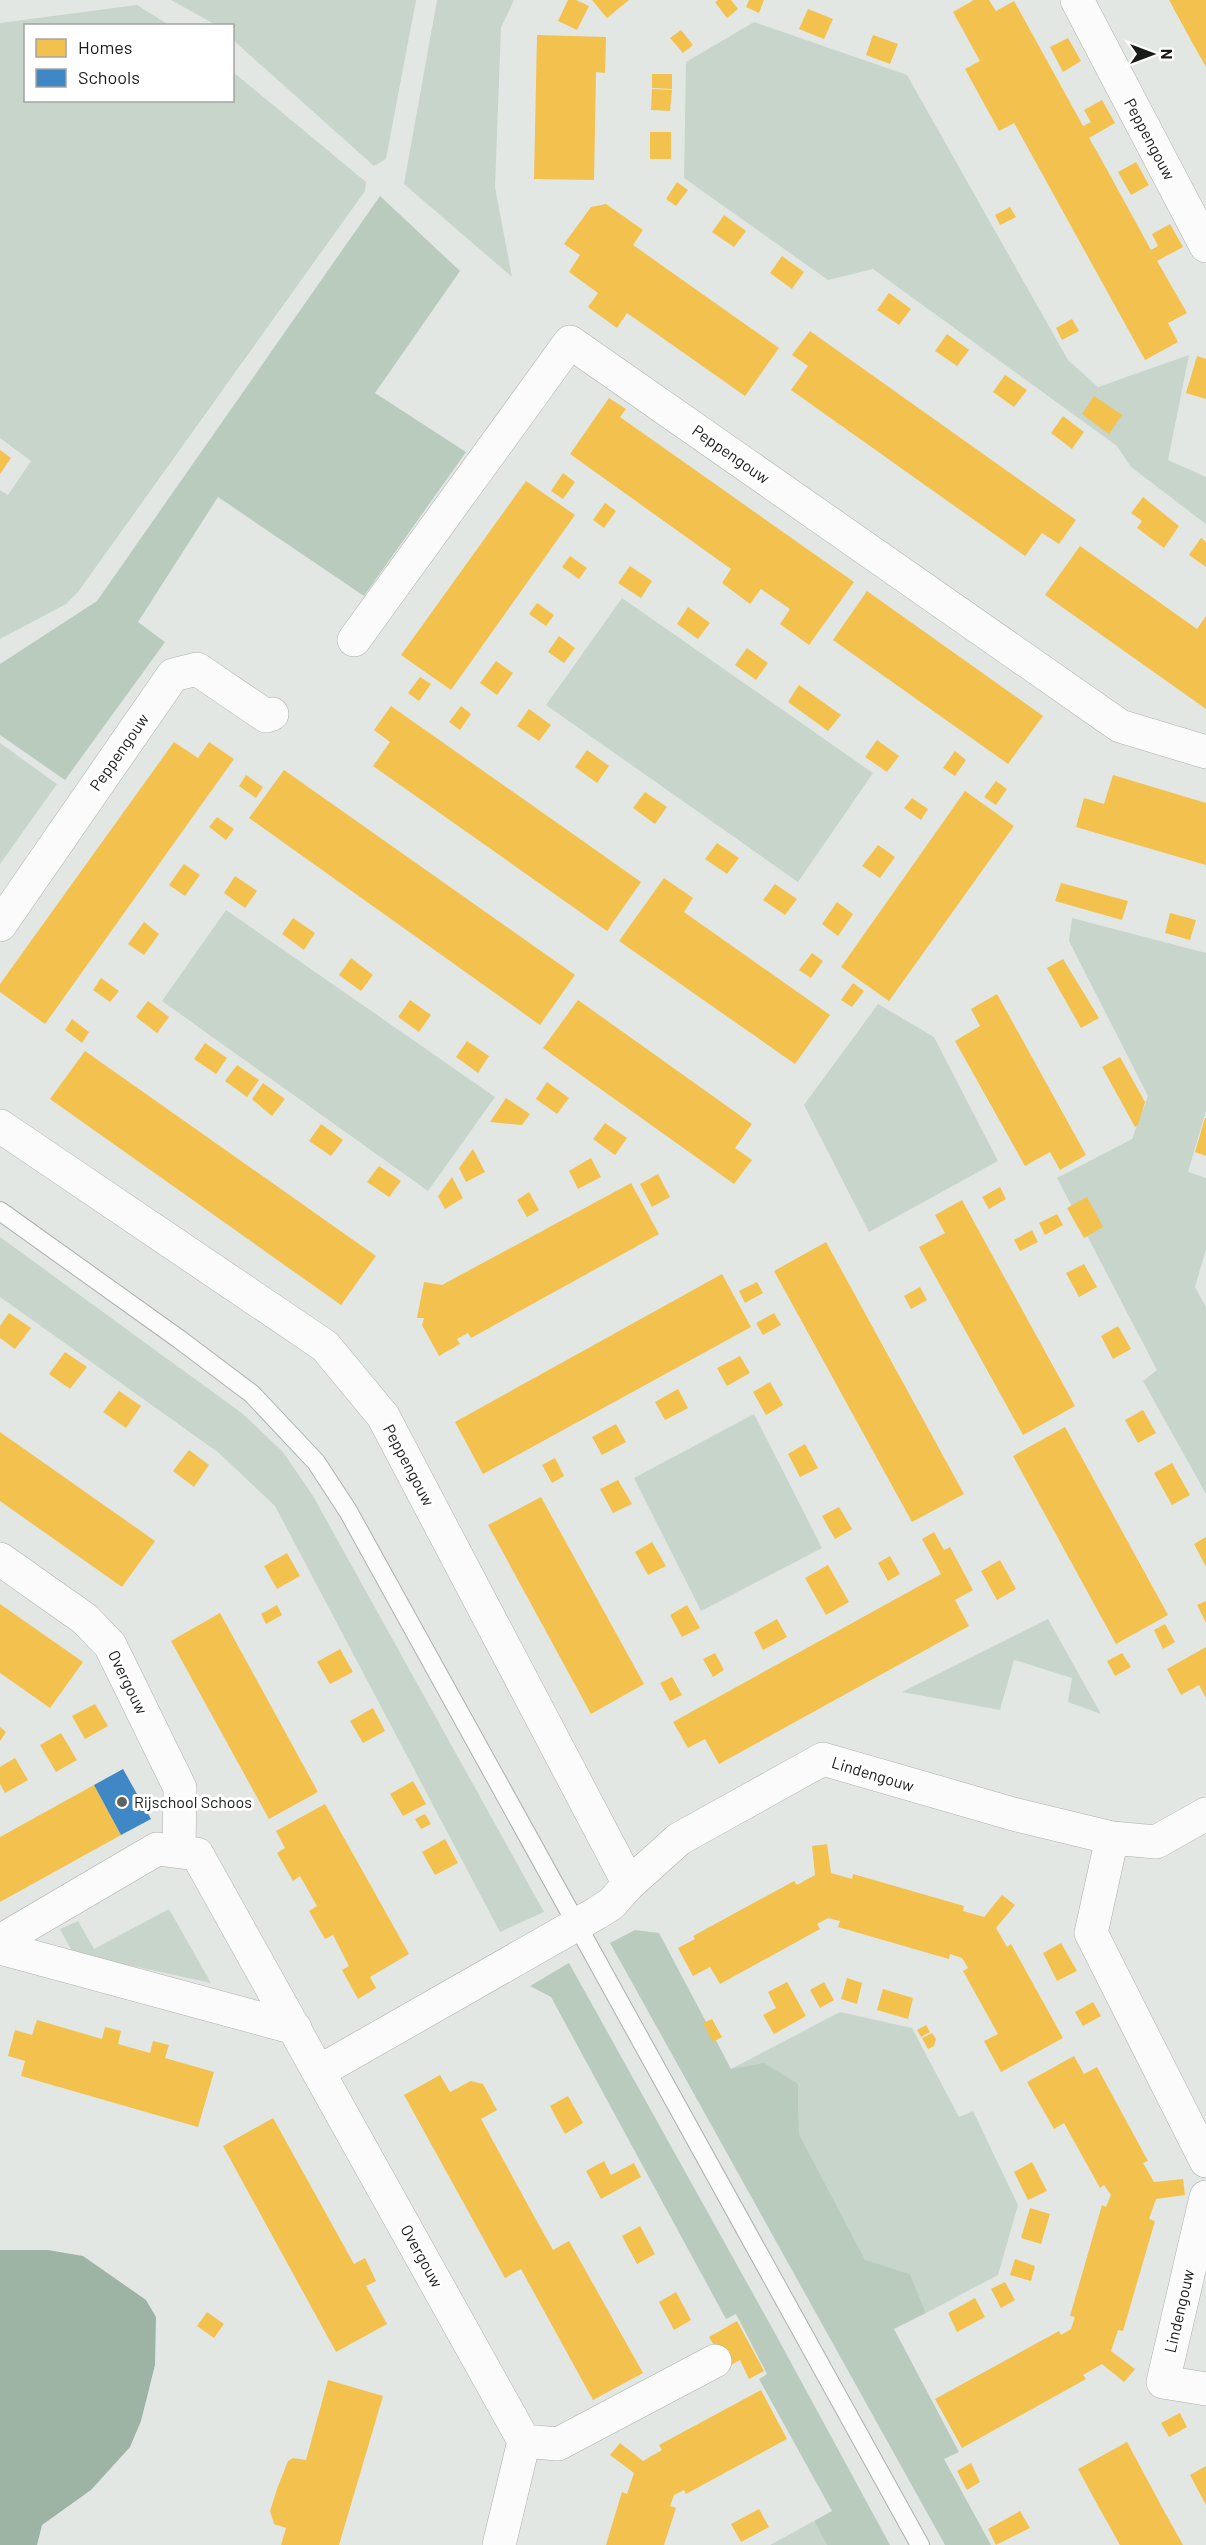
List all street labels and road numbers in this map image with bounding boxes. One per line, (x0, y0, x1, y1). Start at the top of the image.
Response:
street label: Peppengouw (1121, 95, 1180, 183)
street label: Peppengouw (689, 420, 774, 487)
street label: Peppengouw (85, 709, 152, 794)
street label: Peppengouw (380, 1421, 439, 1509)
street label: Overgouw (105, 1647, 152, 1717)
street label: Lindengouw (830, 1752, 917, 1795)
street label: Overgouw (397, 2221, 448, 2291)
street label: Lindengouw (1160, 2267, 1197, 2354)

